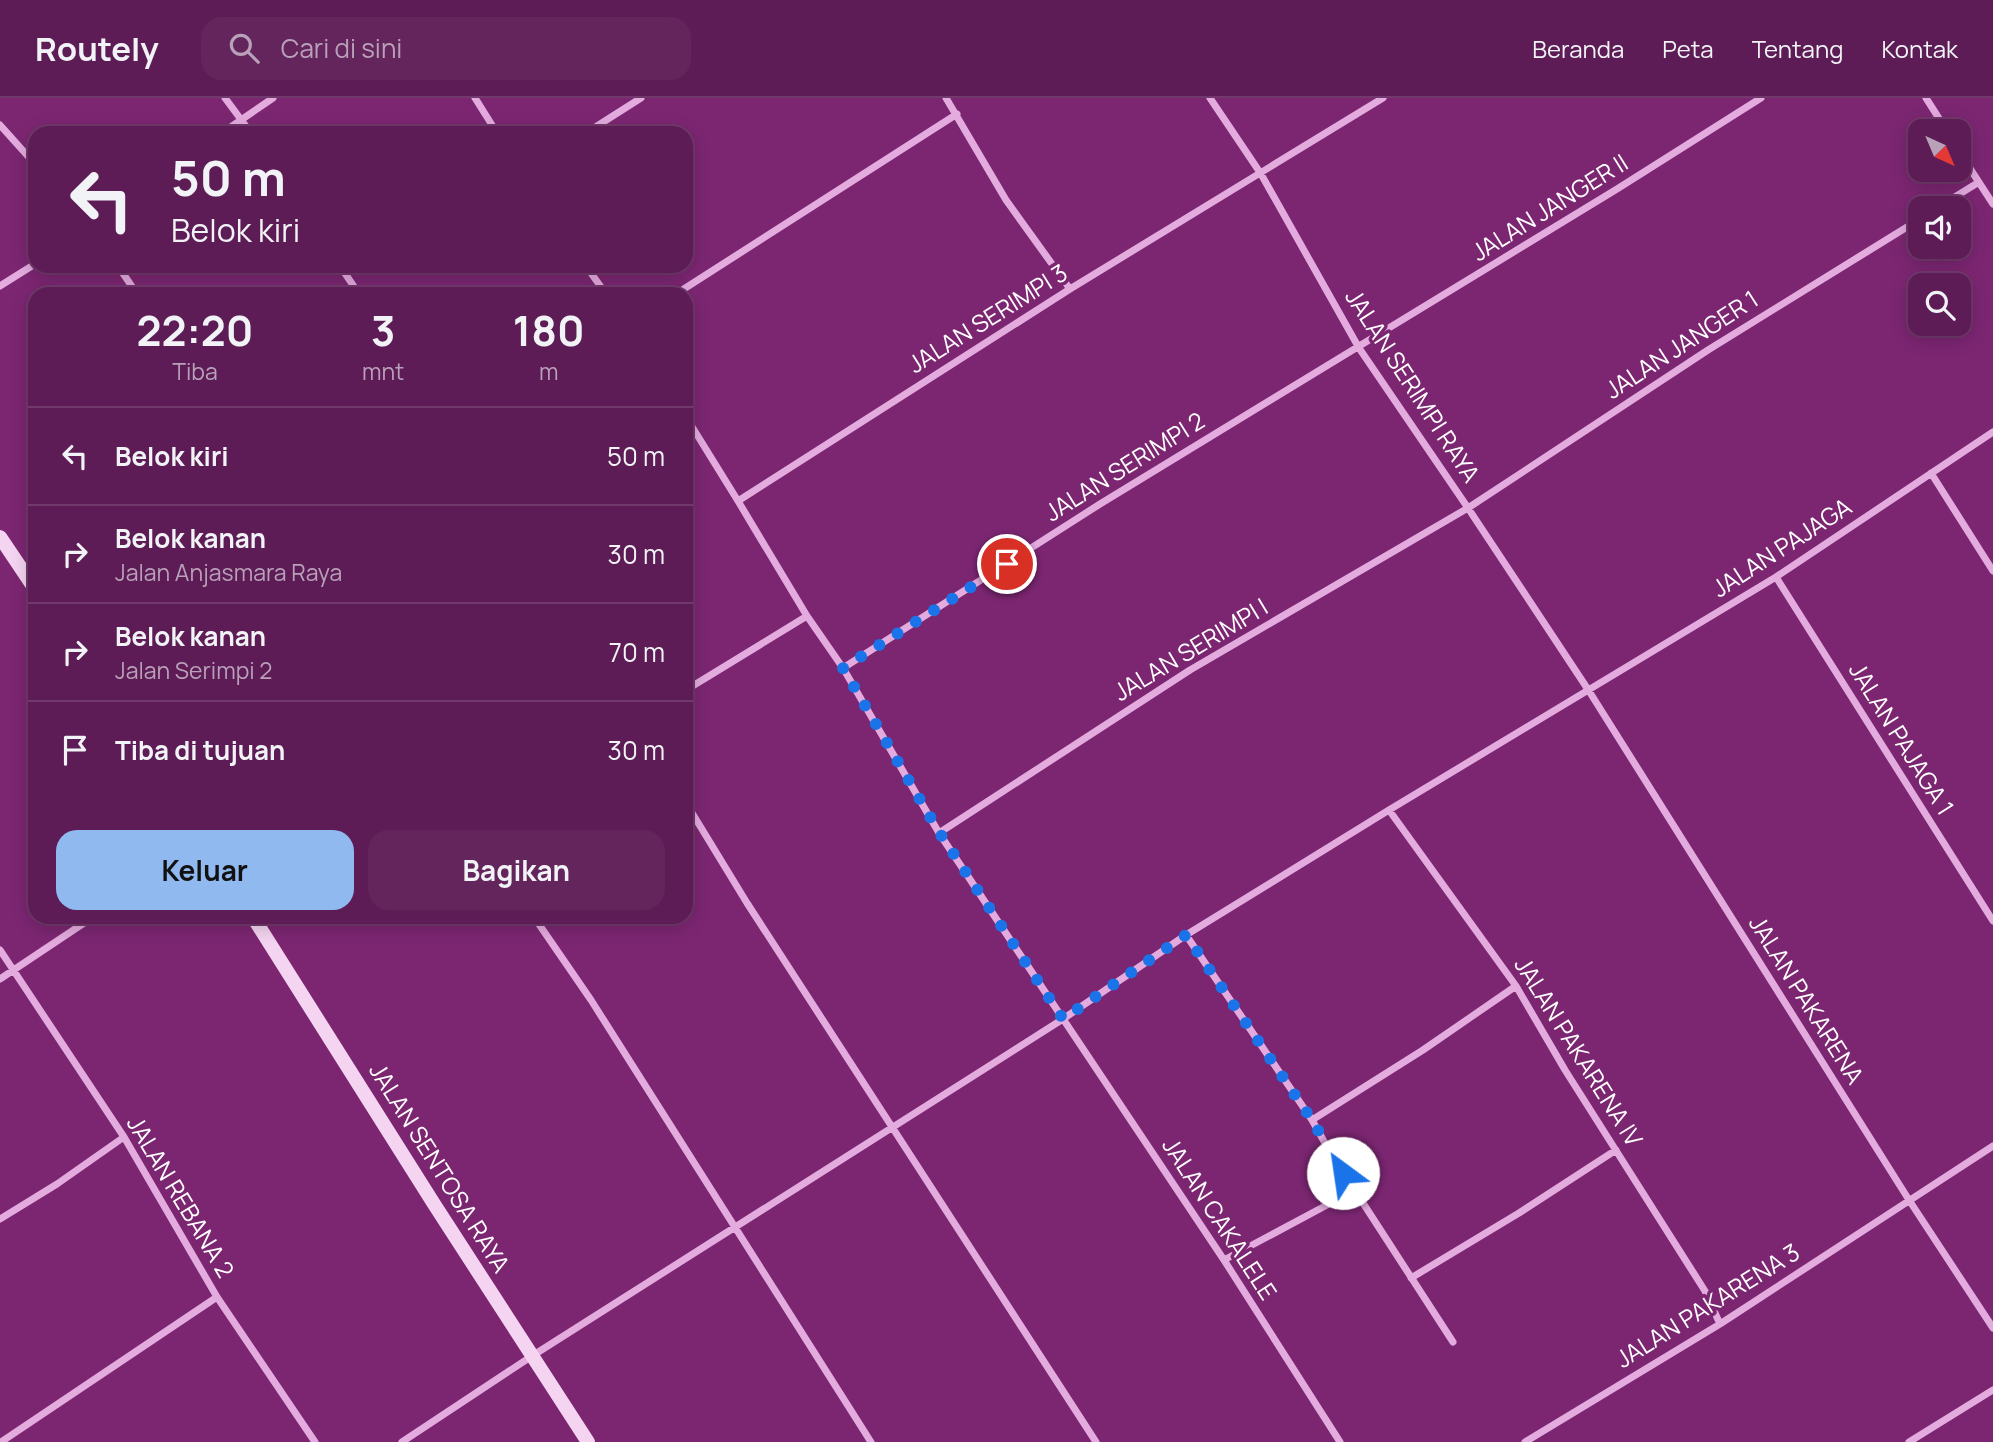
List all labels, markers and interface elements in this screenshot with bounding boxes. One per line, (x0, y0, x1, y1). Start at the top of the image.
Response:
search box (201, 17, 691, 80)
text: Routely (35, 26, 159, 71)
icon: search (225, 29, 263, 67)
text: Cari di sini (281, 30, 402, 66)
text: Beranda (1532, 32, 1624, 65)
text: Peta (1662, 32, 1714, 65)
text: Tentang (1752, 32, 1843, 65)
text: Kontak (1881, 32, 1958, 65)
north arrow (1908, 119, 1970, 182)
map controls (1908, 119, 1971, 336)
text: 50 m (171, 144, 286, 211)
street label: JALAN JANGER II (1465, 145, 1634, 268)
icon: left (56, 154, 147, 245)
button: sound (1908, 196, 1971, 259)
text: Belok kiri (171, 208, 300, 252)
street label: JALAN SERIMPI 3 (901, 255, 1073, 380)
button: search (1908, 273, 1971, 336)
street label: JALAN SERIMPI RAYA (1338, 282, 1488, 488)
street label: JALAN JANGER 1 (1598, 282, 1764, 406)
text: 22:20 (136, 301, 254, 359)
text: 3 (371, 301, 395, 359)
text: 180 (513, 301, 585, 359)
text: Tiba (172, 355, 218, 387)
text: mnt (362, 355, 404, 387)
text: m (539, 355, 558, 387)
street label: JALAN SERIMPI 2 (1038, 403, 1210, 528)
icon: left (56, 437, 94, 475)
text: Belok kiri (115, 438, 229, 474)
text: 50 m (607, 438, 665, 474)
street label: JALAN PAJAGA (1705, 489, 1857, 604)
text: Belok kanan (115, 520, 266, 556)
pin (977, 534, 1037, 594)
icon: right (56, 535, 94, 573)
text: 30 m (608, 536, 665, 572)
icon: arrive (988, 545, 1026, 583)
text: Jalan Anjasmara Raya (115, 556, 342, 588)
street label: JALAN SERIMPI I (1107, 590, 1273, 708)
text: Belok kanan (115, 618, 266, 654)
icon: right (56, 633, 94, 671)
text: 70 m (609, 634, 665, 670)
text: Jalan Serimpi 2 (115, 654, 272, 686)
street label: JALAN PAJAGA 1 (1842, 656, 1962, 821)
icon: arrive (56, 731, 94, 769)
text: Tiba di tujuan (115, 732, 285, 768)
text: 30 m (608, 732, 665, 768)
button: Keluar (56, 830, 354, 910)
button: Bagikan (368, 830, 665, 910)
street label: JALAN PAKARENA (1742, 909, 1872, 1090)
street label: JALAN PAKARENA IV (1508, 950, 1651, 1153)
street label: JALAN SENTOSA RAYA (362, 1056, 518, 1278)
street label: JALAN REBANA 2 (120, 1109, 243, 1283)
street label: JALAN CAKALELE (1155, 1130, 1285, 1306)
position arrow (1306, 1136, 1380, 1210)
street label: JALAN PAKARENA 3 (1609, 1235, 1805, 1375)

